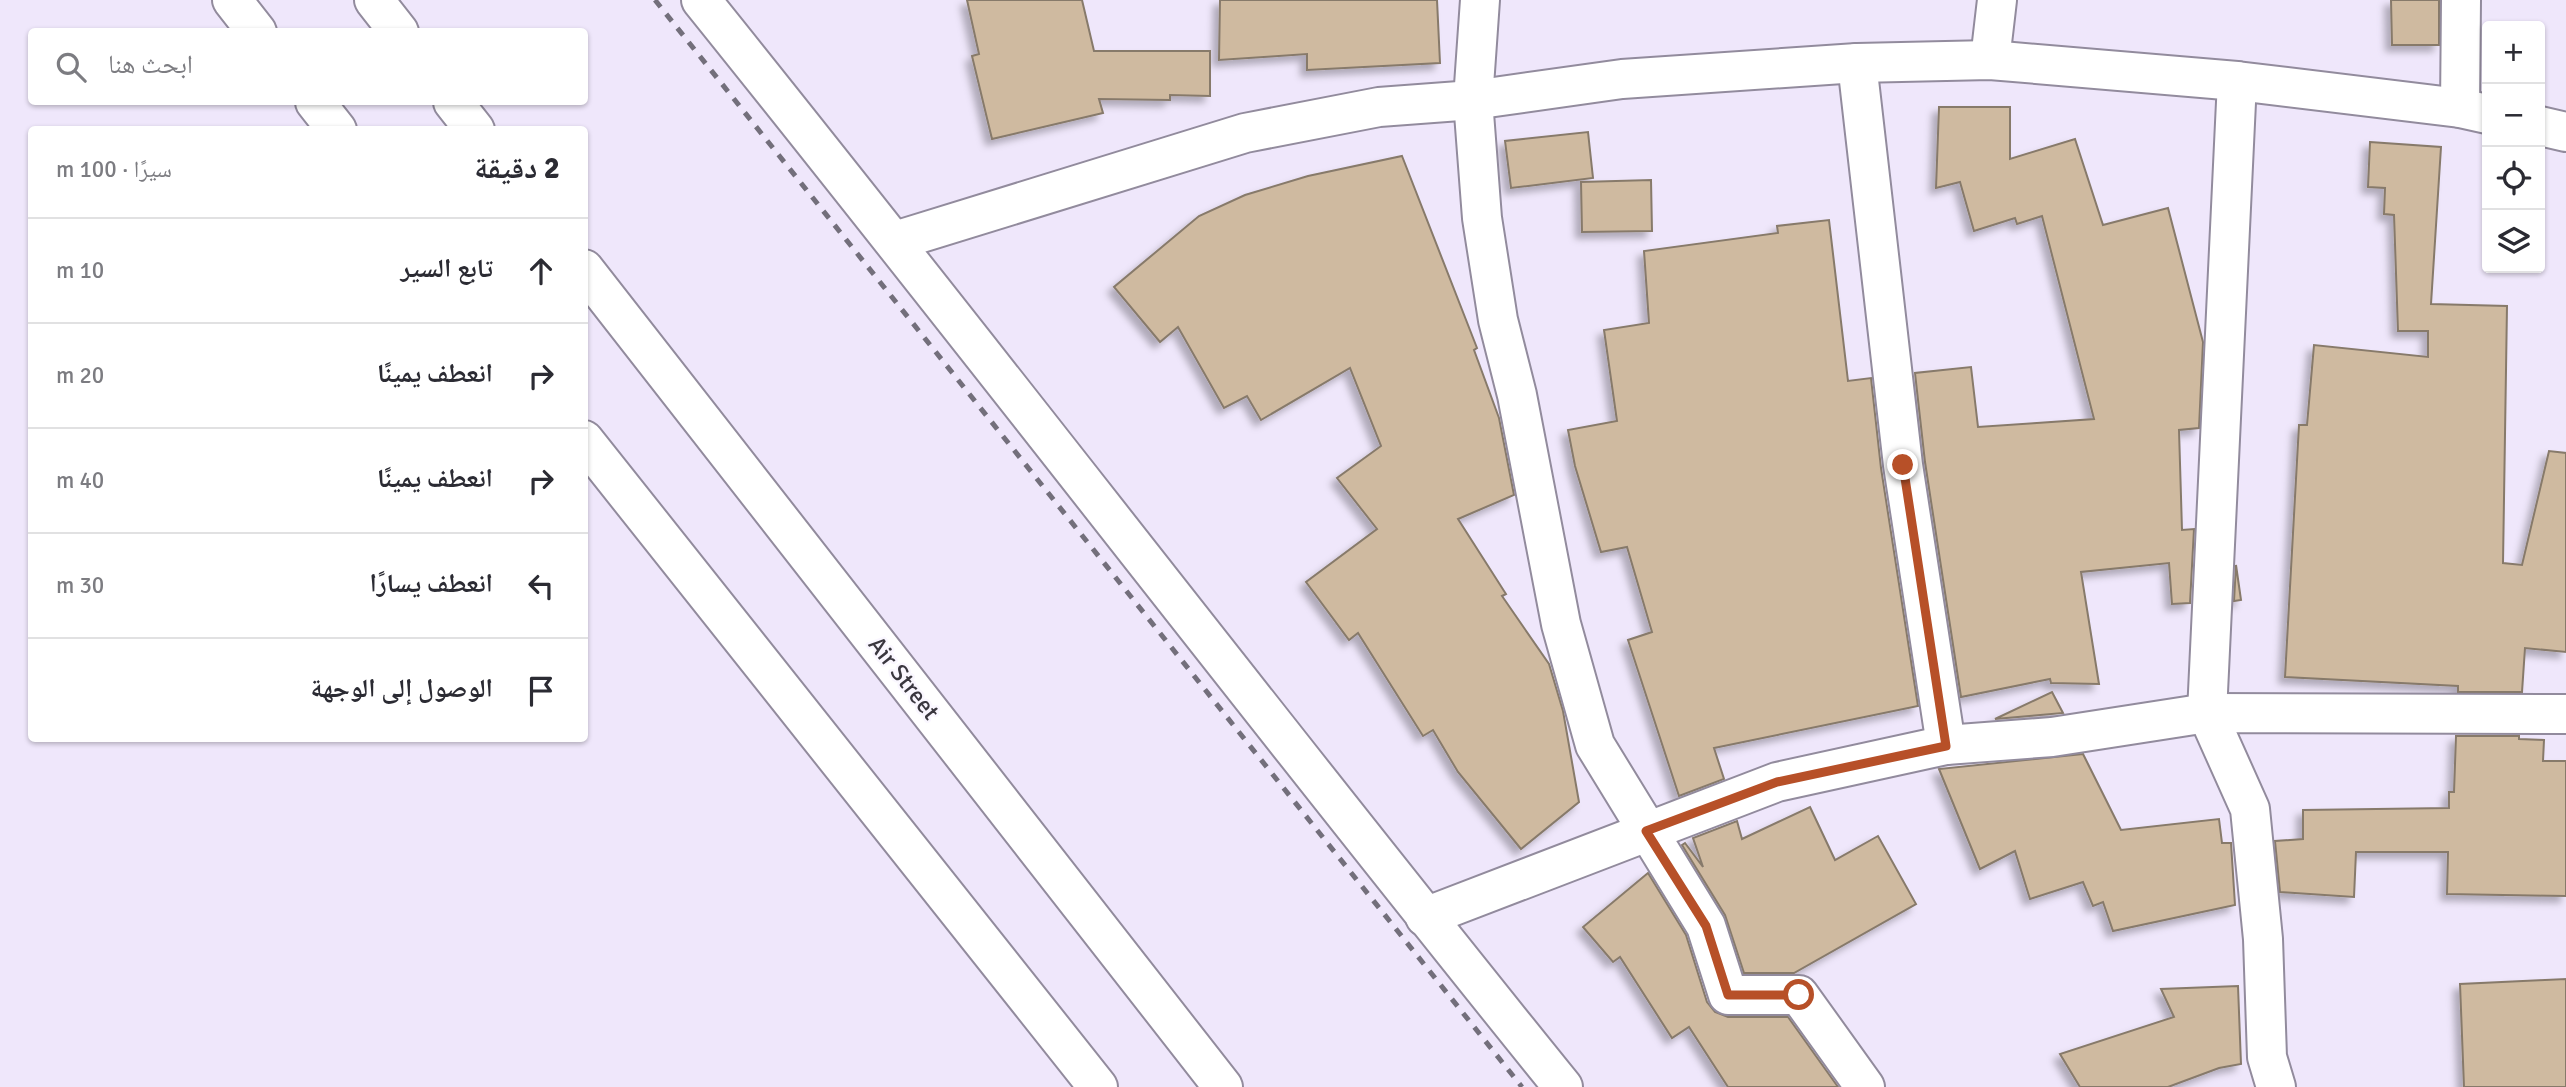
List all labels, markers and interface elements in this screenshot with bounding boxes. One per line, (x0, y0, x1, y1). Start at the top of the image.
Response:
map controls (2482, 21, 2545, 273)
button: + (2482, 21, 2545, 84)
search box (28, 28, 588, 105)
icon: search (52, 48, 90, 86)
text: ابحث هنا (108, 49, 193, 81)
button: − (2482, 84, 2545, 147)
button: locate (2482, 147, 2545, 210)
text: 2 دقيقة (474, 150, 560, 187)
text: سيرًا · 100 m (56, 155, 172, 184)
button: layers (2482, 210, 2545, 273)
icon: ahead (522, 252, 560, 290)
text: تابع السير (401, 253, 493, 285)
text: 10 m (56, 256, 104, 285)
icon: right (522, 357, 560, 395)
text: انعطف يمينًا (377, 358, 493, 390)
text: 20 m (56, 361, 104, 390)
route end (1887, 449, 1918, 480)
icon: right (522, 462, 560, 500)
text: انعطف يمينًا (377, 463, 493, 495)
text: 40 m (56, 466, 104, 495)
icon: left (522, 567, 560, 605)
text: انعطف يسارًا (369, 568, 493, 600)
text: 30 m (56, 571, 104, 600)
street label: Air Street (862, 630, 946, 726)
icon: arrive (522, 672, 560, 710)
text: الوصول إلى الوجهة (311, 673, 493, 705)
route start (1783, 979, 1814, 1010)

